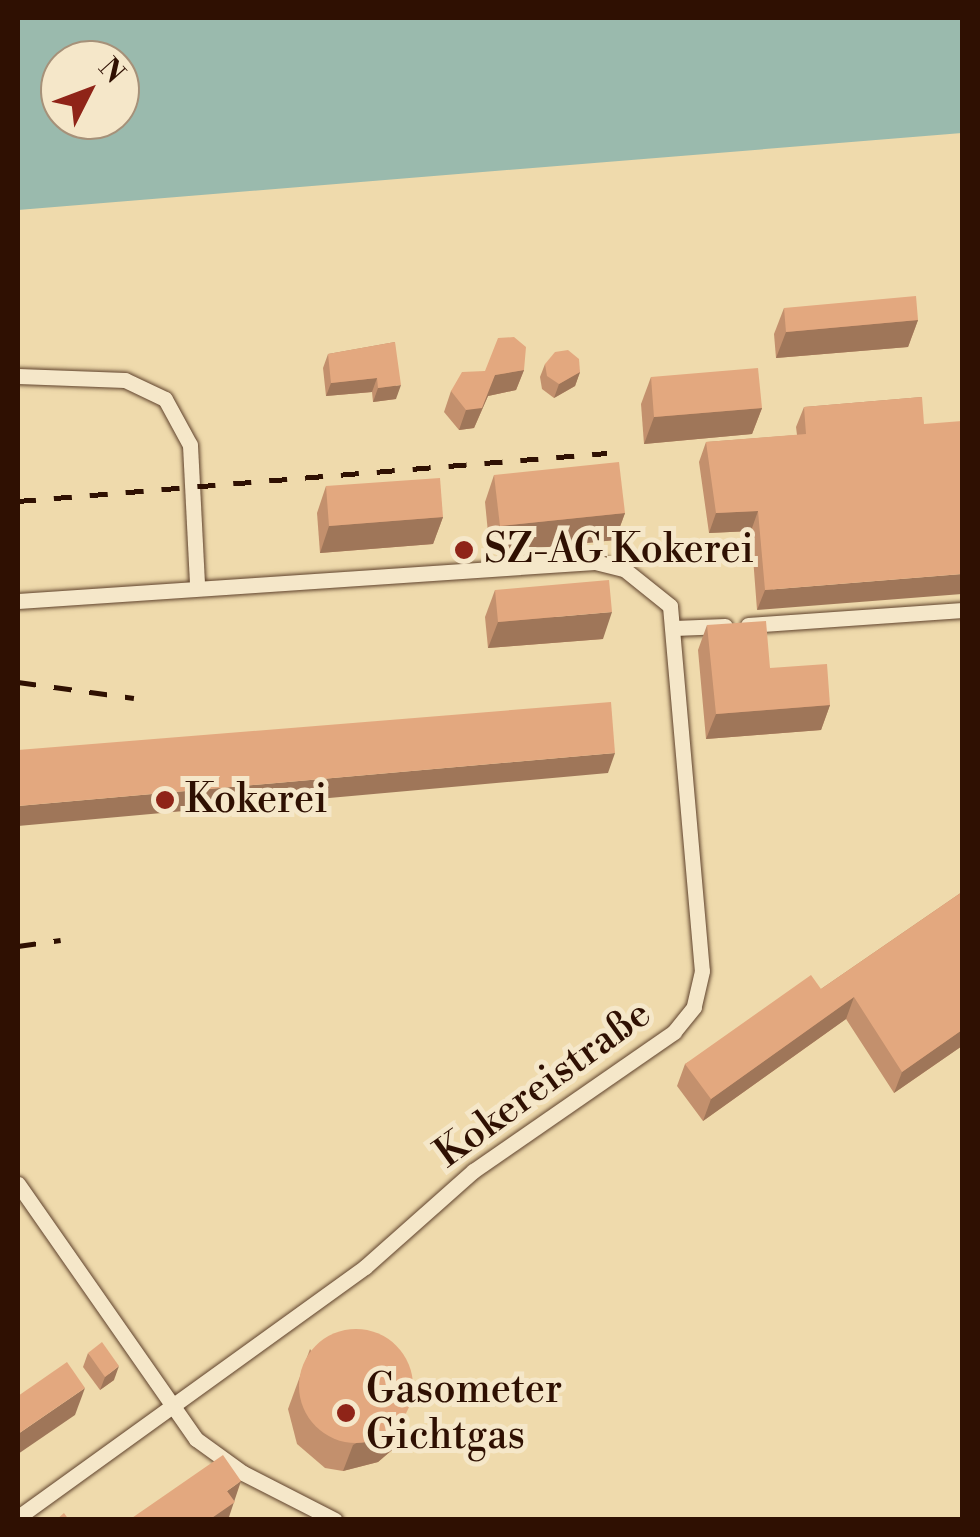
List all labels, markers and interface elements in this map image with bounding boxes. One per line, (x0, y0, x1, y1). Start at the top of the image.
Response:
north arrow (40, 40, 140, 140)
text: N (91, 51, 132, 91)
place label: SZ-AG Kokerei (484, 526, 754, 574)
marker: SZ-AG Kokerei (453, 539, 475, 561)
place label: Kokerei (185, 776, 327, 824)
marker: Kokerei (154, 789, 176, 811)
street label: Kokereistraße (426, 990, 660, 1178)
place label: Gasometer Gichtgas (366, 1366, 562, 1460)
marker: Gasometer Gichtgas (335, 1402, 357, 1424)

